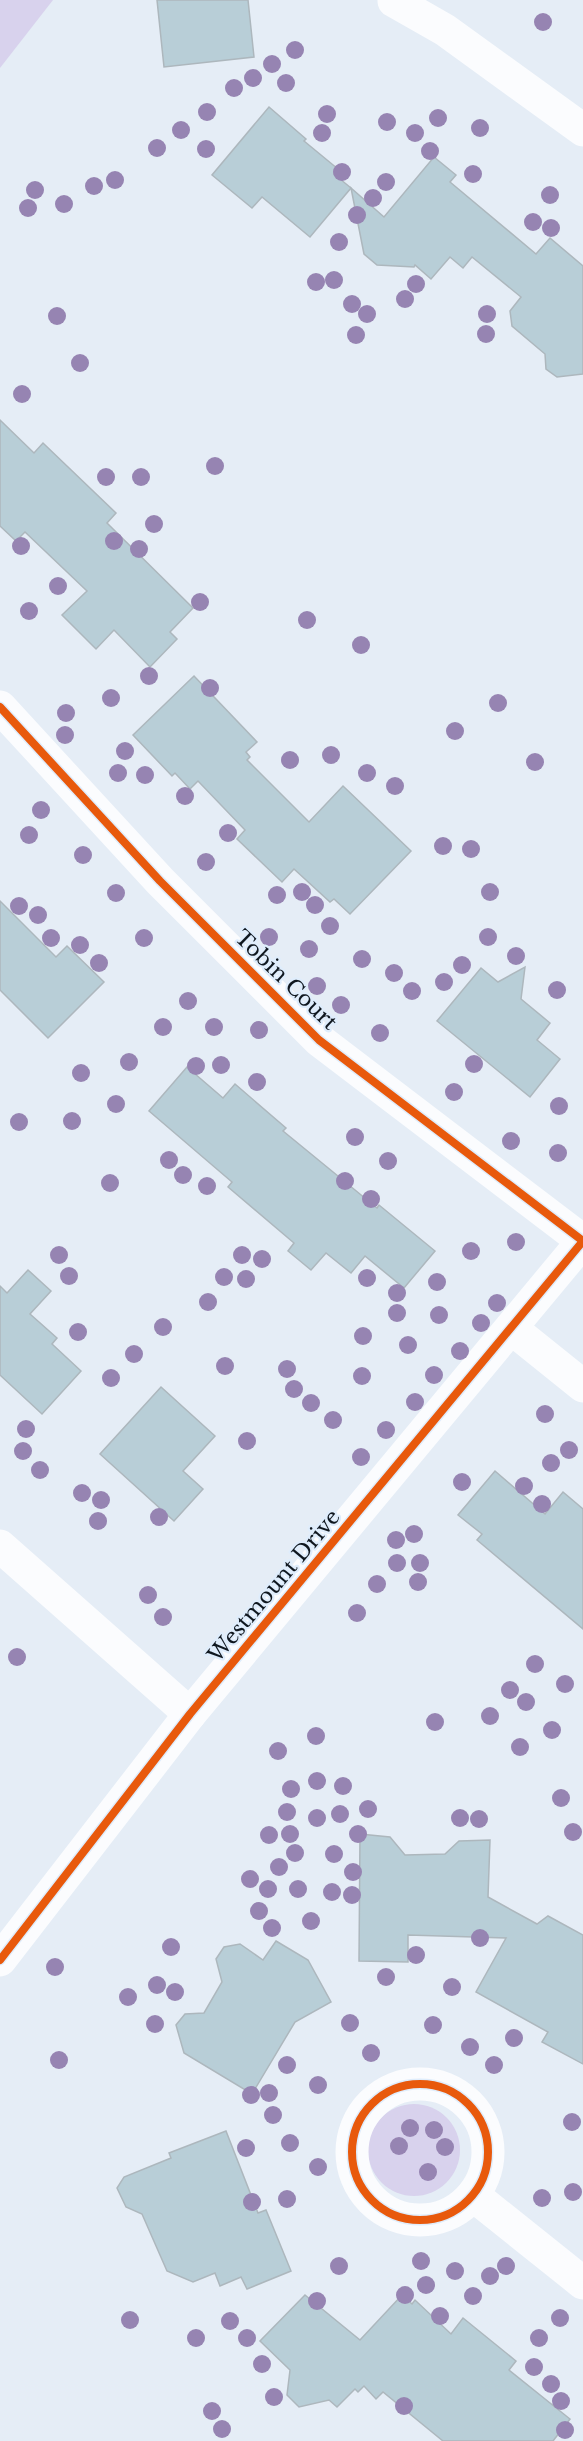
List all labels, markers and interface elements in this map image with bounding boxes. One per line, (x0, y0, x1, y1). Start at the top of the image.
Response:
street label: Tobin Court (229, 925, 343, 1035)
street label: Westmount Drive (202, 1504, 345, 1668)

